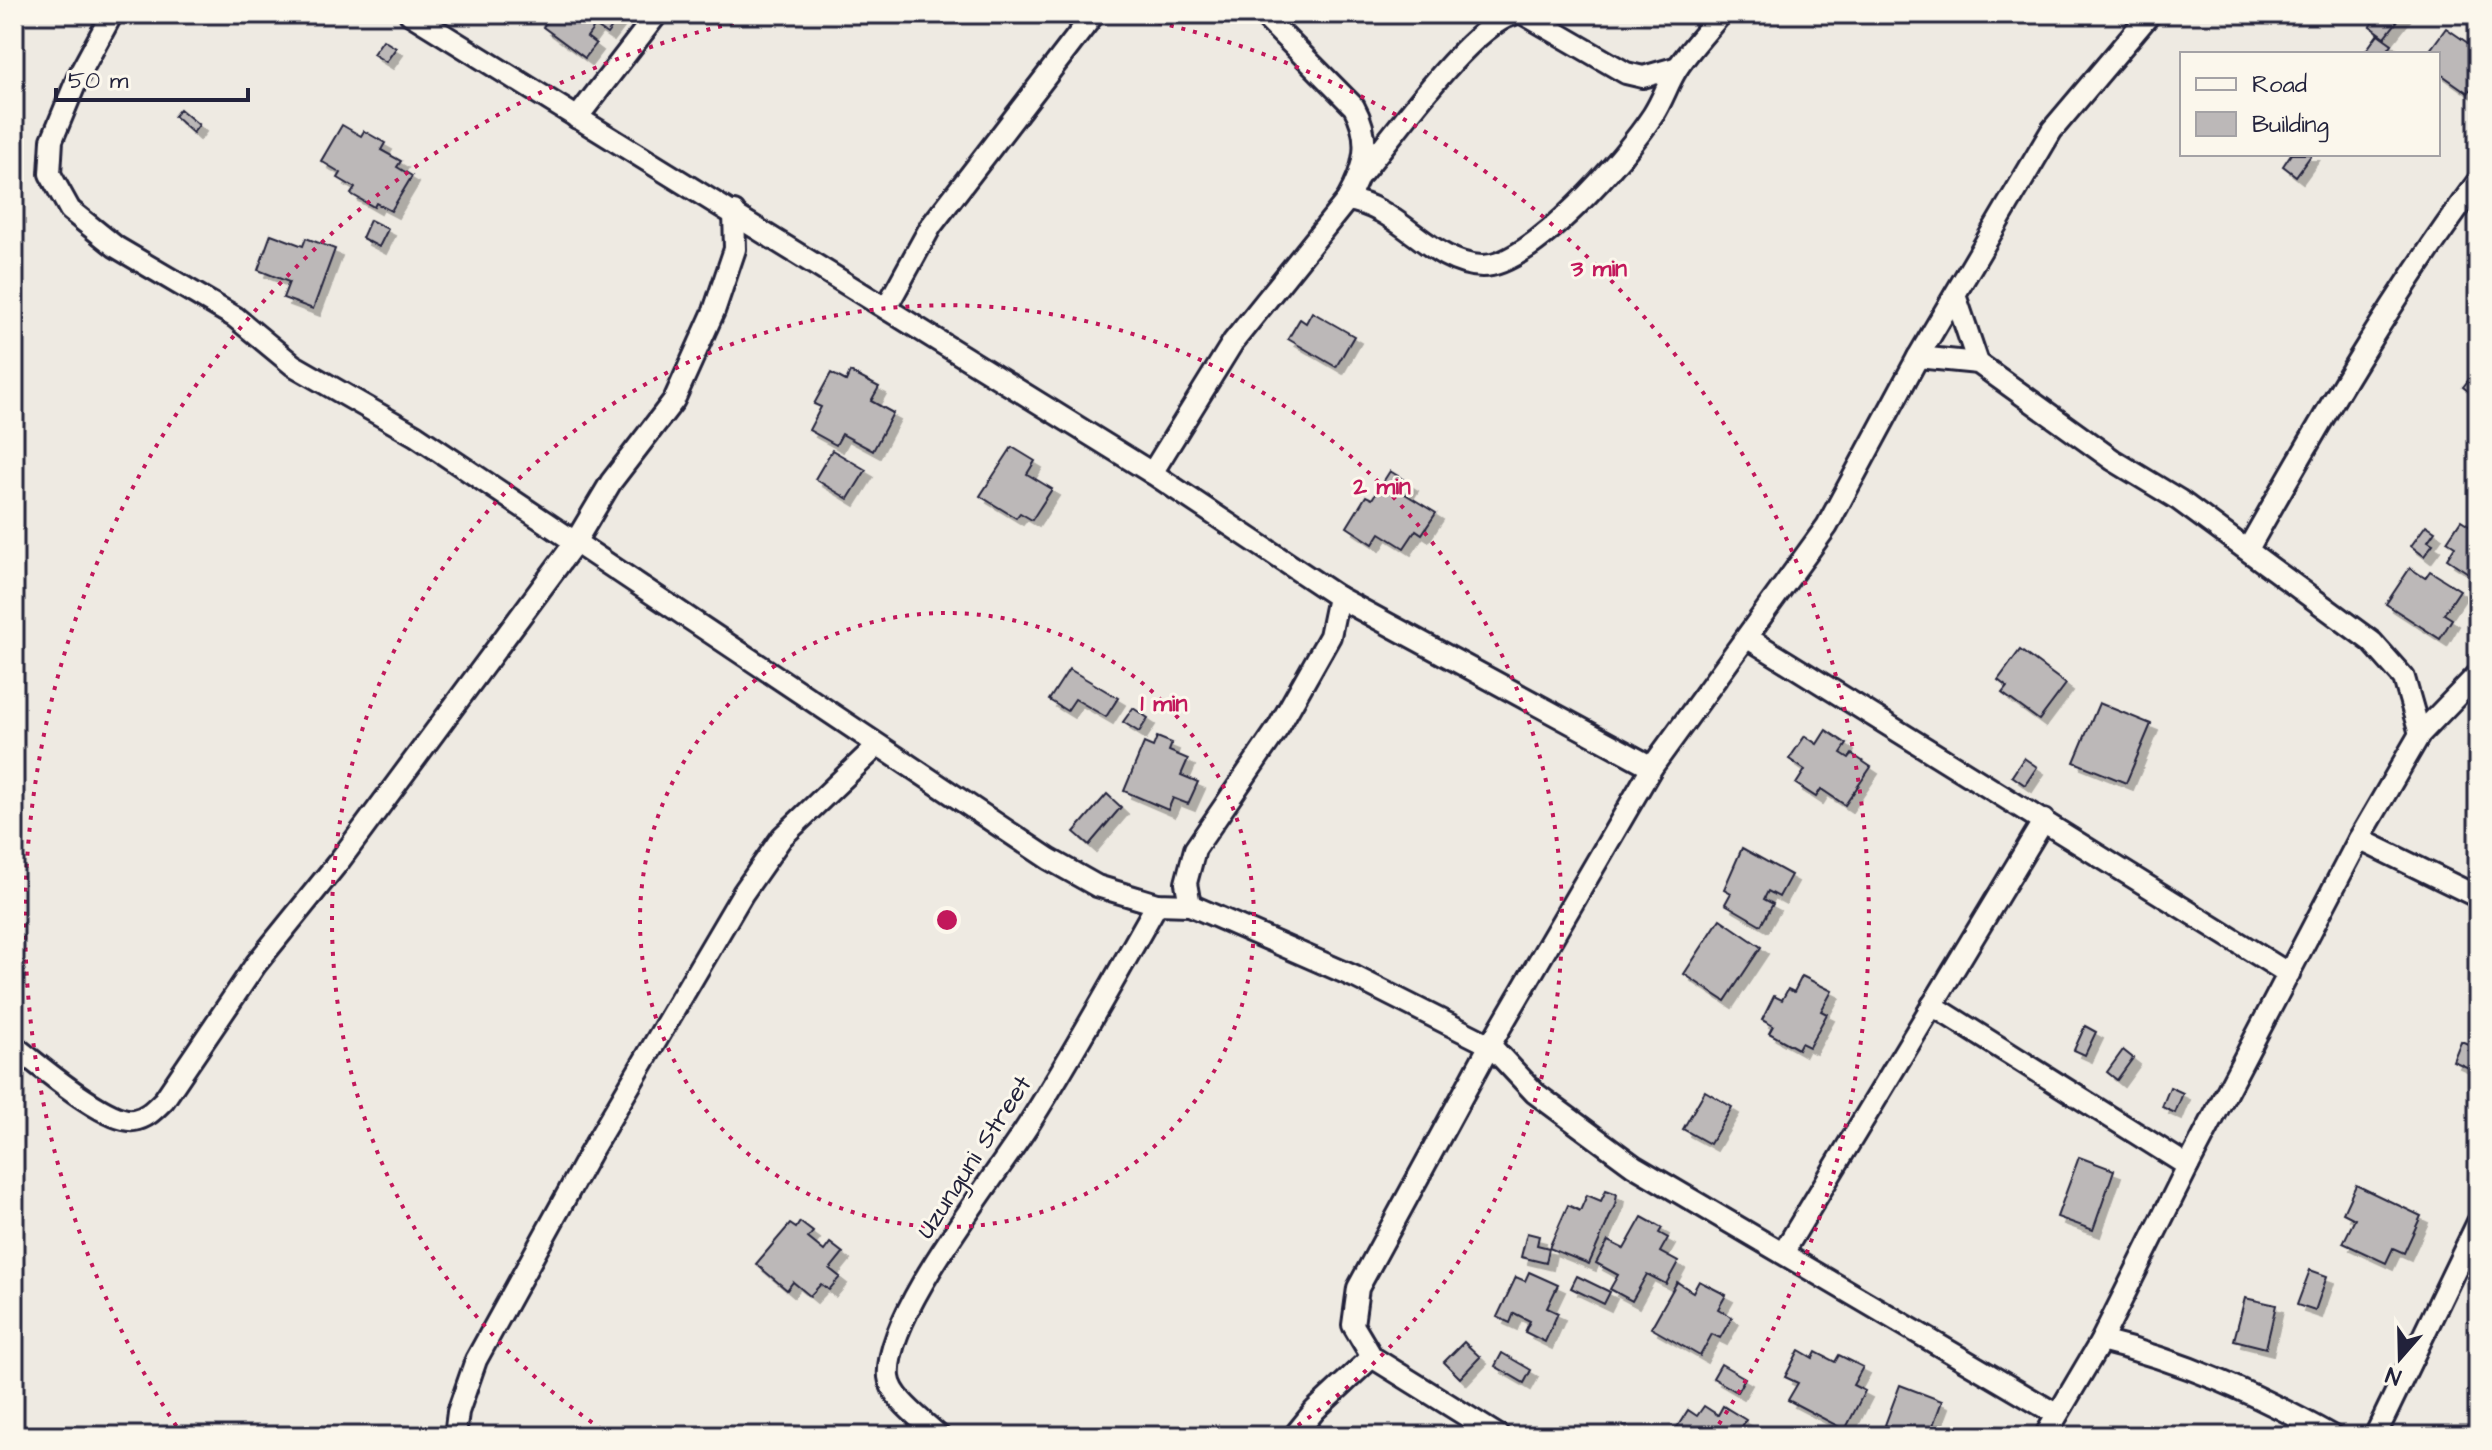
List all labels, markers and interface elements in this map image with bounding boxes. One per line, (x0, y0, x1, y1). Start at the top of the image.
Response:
scale bar (56, 52, 248, 102)
legend (2180, 52, 2440, 156)
text: 50 m (68, 64, 129, 98)
text: Road (2252, 68, 2307, 102)
text: Building (2252, 108, 2329, 143)
text: 3 min (1570, 252, 1627, 286)
text: 2 min (1352, 470, 1411, 504)
text: 1 min (1141, 687, 1188, 721)
centre of rings (933, 906, 961, 934)
street label: Uzunguni Street (908, 1068, 1042, 1247)
north arrow (2360, 1318, 2440, 1398)
text: N (2382, 1358, 2405, 1392)

